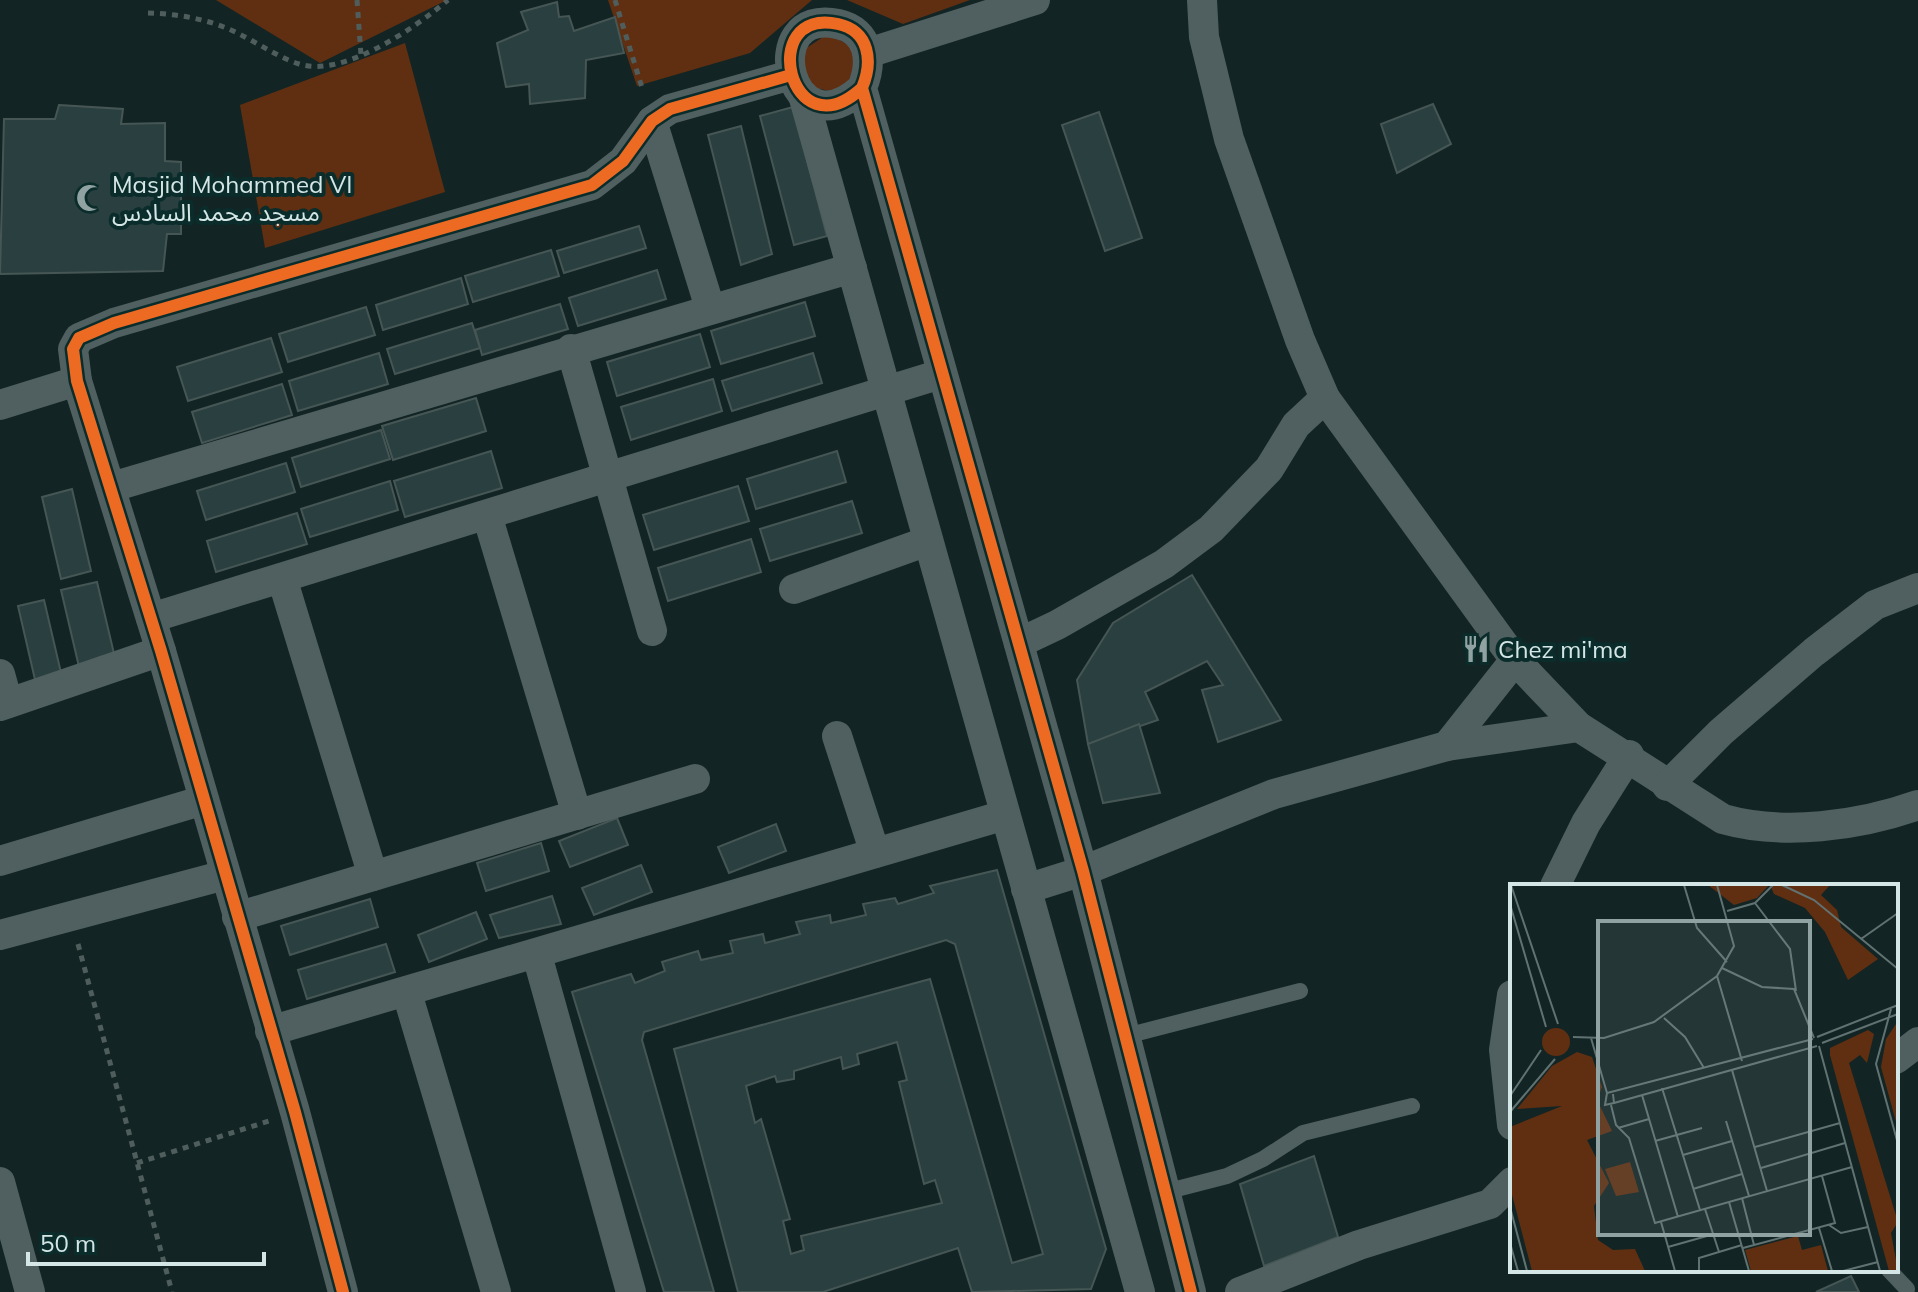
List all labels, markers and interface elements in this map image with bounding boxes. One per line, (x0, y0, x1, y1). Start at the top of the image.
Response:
place label: Masjid Mohammed VI مسجد محمد السادس (112, 169, 353, 227)
mosque icon: Masjid Mohammed VI مسجد محمد السادس (75, 183, 105, 213)
restaurant icon: Chez mi'ma (1461, 634, 1491, 664)
place label: Chez mi'ma (1498, 634, 1628, 664)
inset map (1510, 884, 1898, 1272)
scale bar (28, 1216, 264, 1266)
text: 50 m (40, 1228, 96, 1258)

